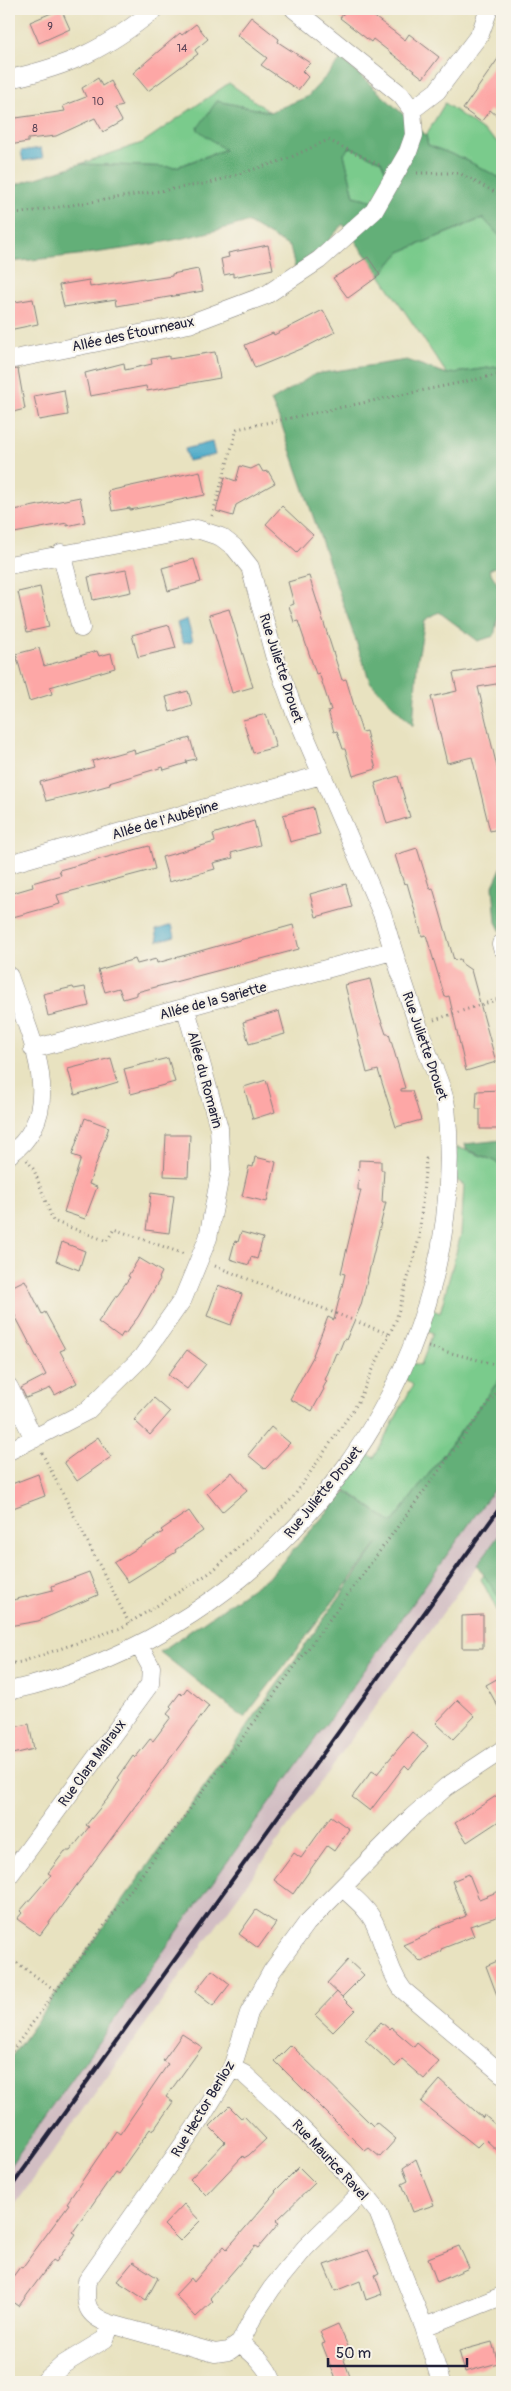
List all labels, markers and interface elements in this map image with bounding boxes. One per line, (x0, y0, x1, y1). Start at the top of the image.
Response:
house number: 9 (47, 20, 53, 33)
house number: 14 (177, 42, 188, 55)
house number: 10 (92, 95, 104, 108)
house number: 8 (32, 122, 38, 135)
street label: Allée des Étourneaux (70, 312, 196, 355)
street label: Rue Juliette Drouet (255, 611, 307, 725)
street label: Allée de l'Aubépine (110, 797, 220, 843)
street label: Allée de la Sariette (158, 979, 269, 1023)
street label: Rue Juliette Drouet (399, 990, 452, 1103)
street label: Allée du Romarin (184, 1030, 226, 1130)
street label: Rue Juliette Drouet (281, 1442, 366, 1541)
street label: Rue Clara Malraux (55, 1716, 129, 1810)
street label: Rue Hector Berlioz (168, 2058, 238, 2160)
street label: Rue Maurice Ravel (288, 2116, 372, 2204)
scale bar (328, 2336, 467, 2368)
text: 50 m (336, 2344, 371, 2363)

